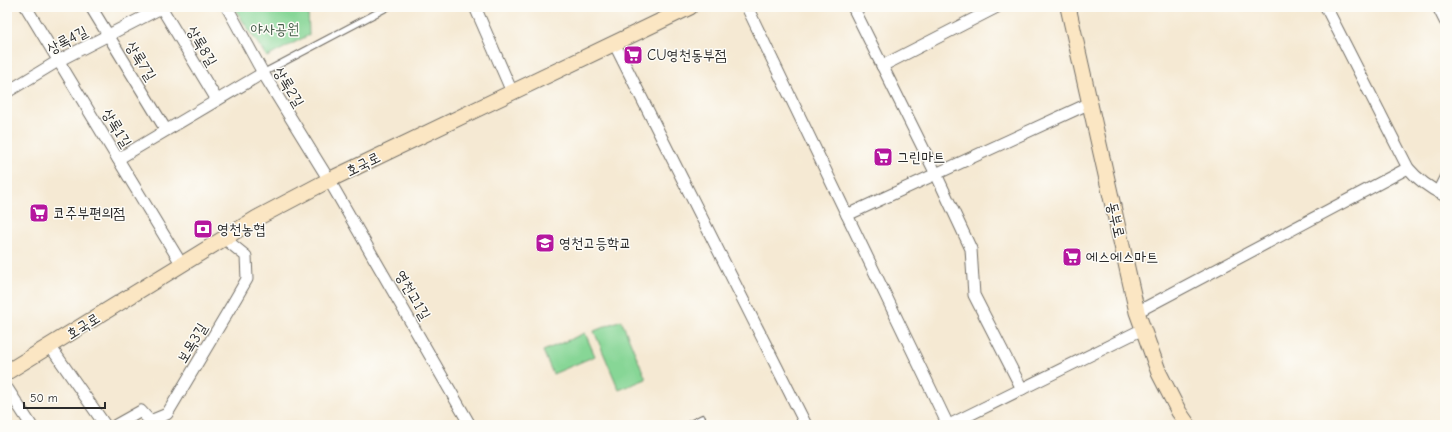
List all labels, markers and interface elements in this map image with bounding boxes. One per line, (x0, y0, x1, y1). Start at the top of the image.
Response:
park label: 야사공원 (251, 20, 299, 38)
street label: 상록4길 (44, 22, 90, 58)
street label: 상록8길 (183, 23, 221, 69)
street label: 상록7길 (122, 38, 160, 84)
supermarket icon: CU영천동부점 (622, 44, 644, 66)
place label: CU영천동부점 (647, 46, 727, 64)
street label: 상록2길 (270, 63, 308, 111)
street label: 상록1길 (98, 105, 136, 151)
supermarket icon: 그린마트 (872, 146, 894, 168)
street label: 호국로 (343, 148, 383, 180)
place label: 그린마트 (897, 148, 945, 166)
street label: 동부로 (1103, 200, 1129, 240)
supermarket icon: 코주부편의점 (28, 202, 50, 224)
place label: 코주부편의점 (53, 204, 125, 222)
bank icon: 영천농협 (192, 218, 214, 240)
place label: 영천농협 (217, 220, 265, 238)
school or university icon: 영천고등학교 (534, 232, 556, 254)
place label: 영천고등학교 (559, 234, 631, 252)
supermarket icon: 에스에스마트 (1061, 246, 1083, 268)
place label: 에스에스마트 (1086, 248, 1158, 266)
street label: 영천고1길 (392, 267, 434, 323)
street label: 호국로 (63, 309, 103, 343)
street label: 보목3길 (173, 320, 211, 366)
scale bar (24, 384, 105, 410)
text: 50 m (30, 391, 58, 405)

